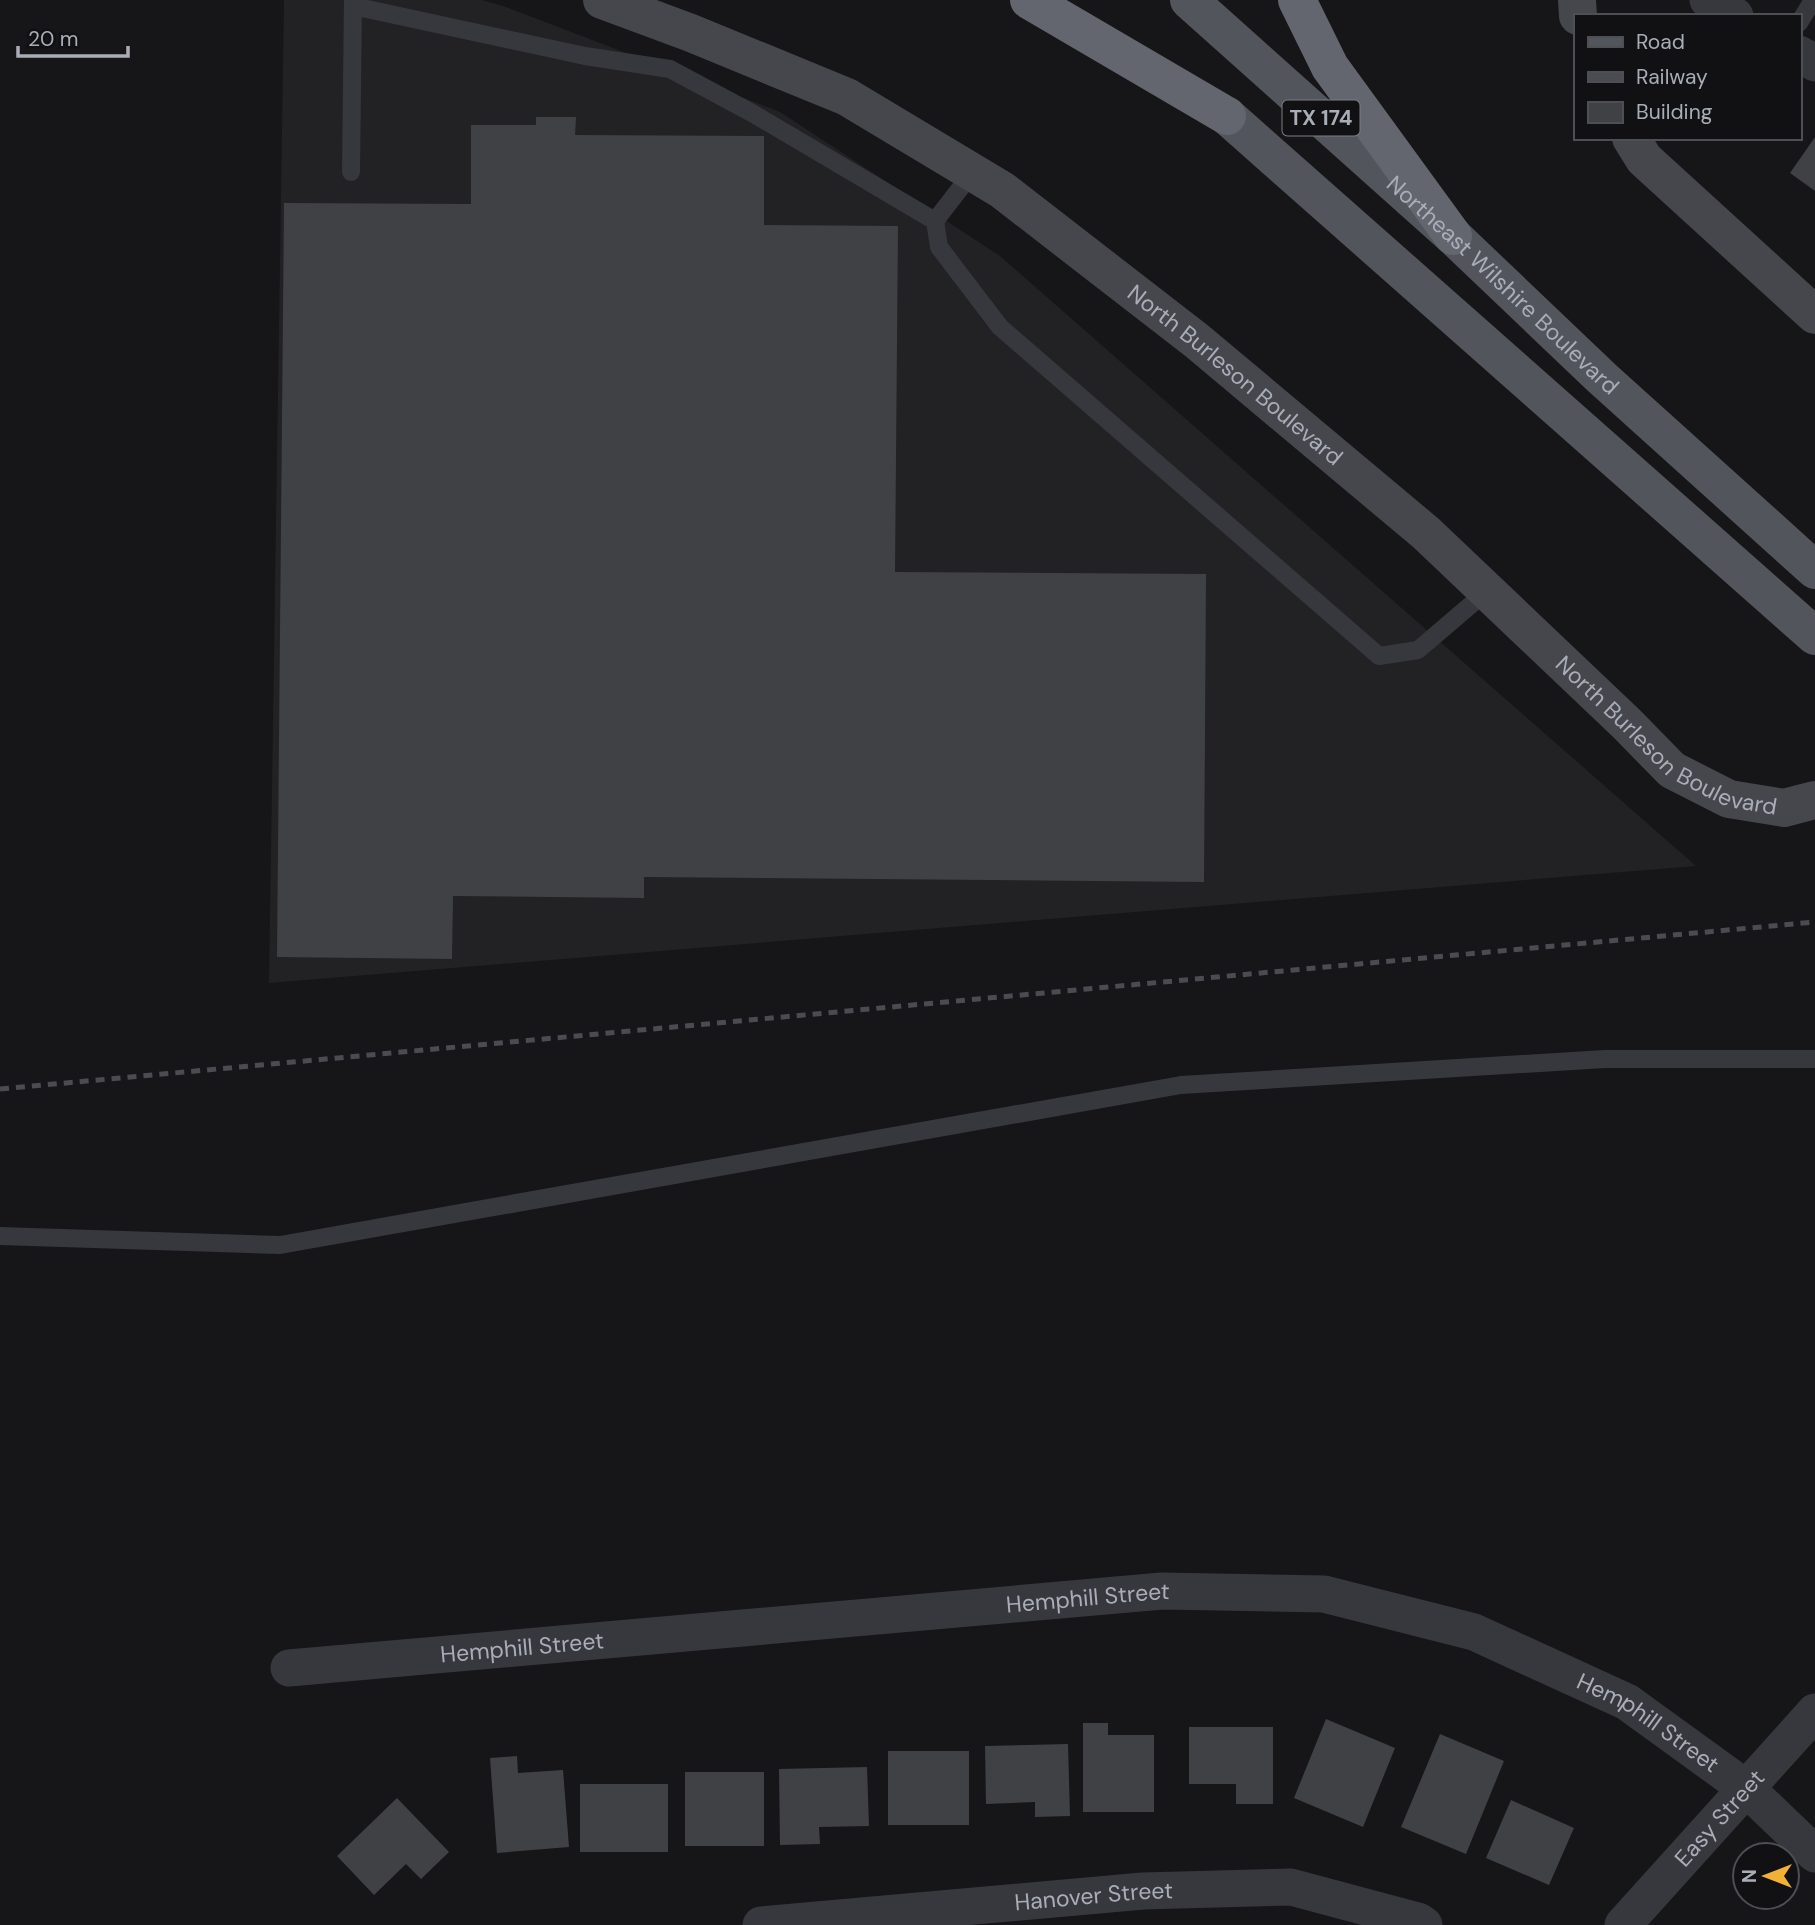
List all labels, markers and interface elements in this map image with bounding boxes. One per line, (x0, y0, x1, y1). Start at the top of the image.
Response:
scale bar (18, 14, 128, 58)
legend (1574, 14, 1801, 140)
text: 20 m (28, 25, 79, 53)
text: Road (1636, 28, 1685, 56)
text: Railway (1636, 63, 1708, 91)
text: Building (1636, 98, 1713, 126)
road number: TX 174 (1282, 100, 1360, 136)
street label: Northeast Wilshire Boulevard (1380, 169, 1625, 401)
street label: North Burleson Boulevard (1122, 278, 1349, 472)
street label: North Burleson Boulevard (1549, 649, 1779, 822)
street label: Hemphill Street (1005, 1576, 1170, 1620)
street label: Hemphill Street (439, 1625, 605, 1670)
street label: Hemphill Street (1572, 1666, 1725, 1779)
street label: Easy Street (1668, 1763, 1771, 1873)
north arrow (1731, 1841, 1801, 1911)
text: N (1737, 1869, 1762, 1883)
street label: Hanover Street (1013, 1875, 1173, 1917)

